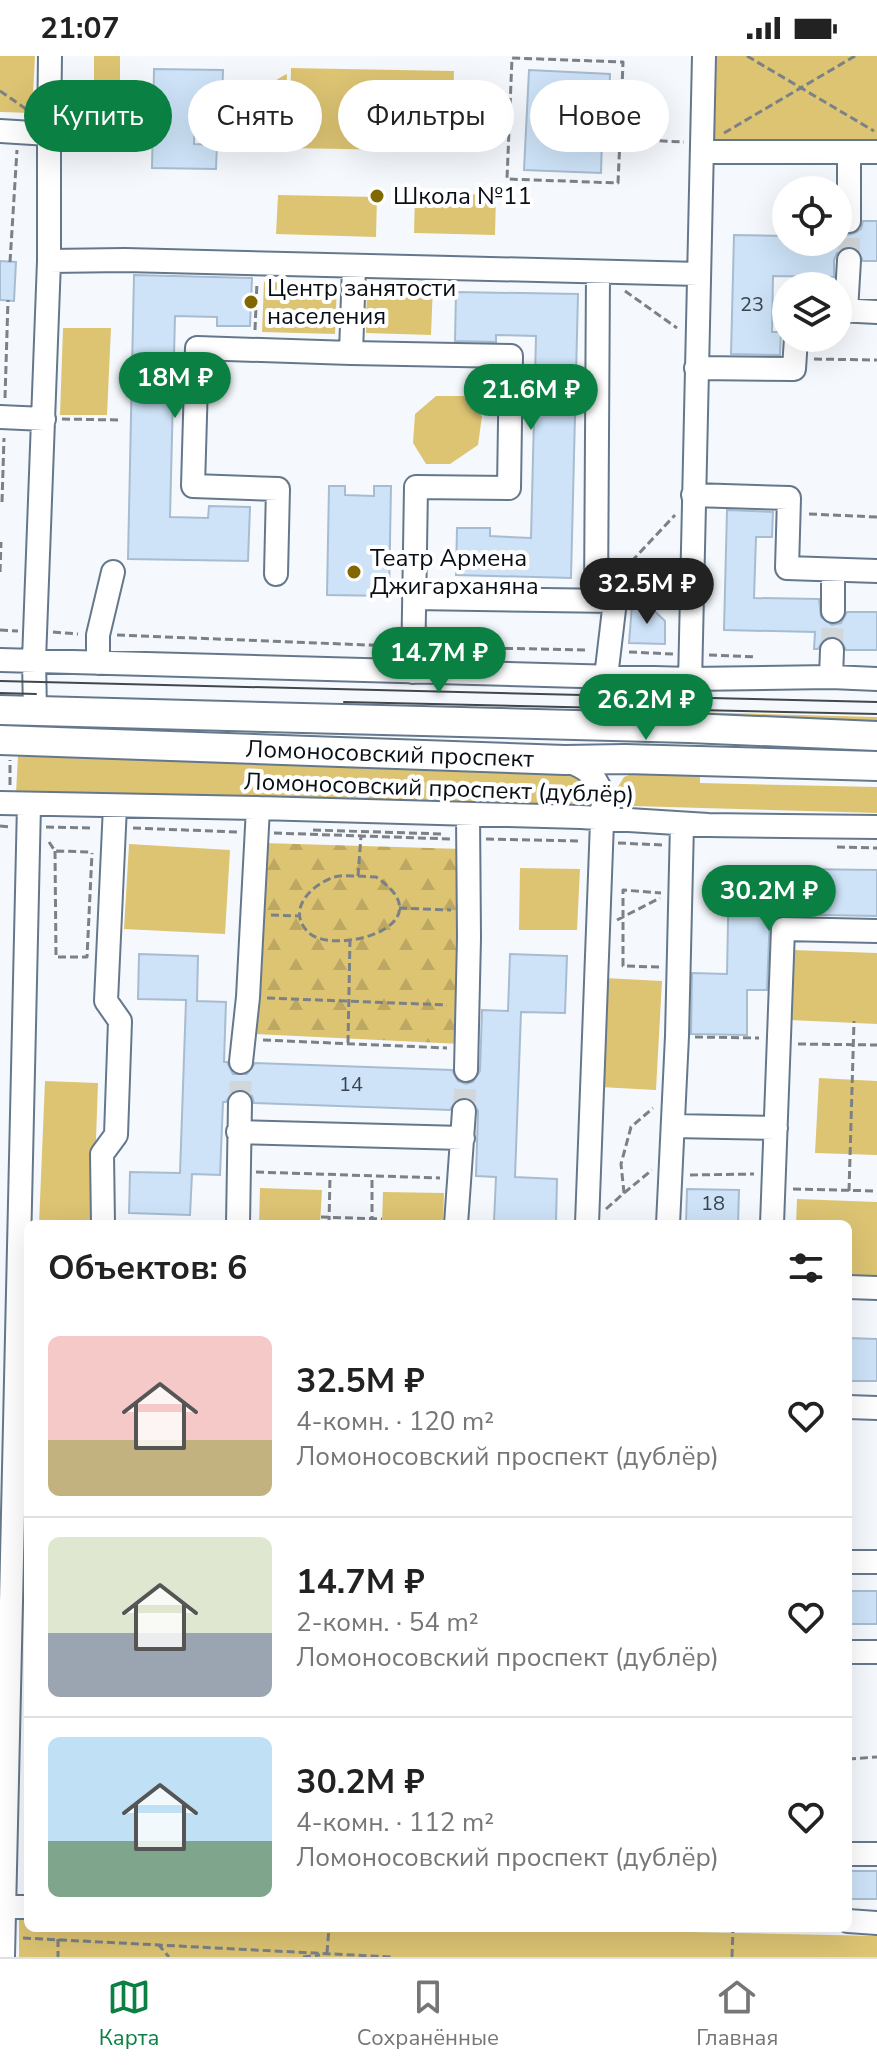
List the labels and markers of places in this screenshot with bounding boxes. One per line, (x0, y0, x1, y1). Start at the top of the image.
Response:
place label: Школа №11 (393, 180, 532, 212)
marker: Школа №11 (368, 187, 386, 205)
place label: Центр занятости населения (267, 272, 456, 332)
marker: Центр занятости населения (242, 293, 260, 311)
pin: 18M ₽ (119, 352, 231, 420)
pin: 21.6M ₽ (457, 364, 605, 432)
place label: Театр Армена Джигарханяна (370, 542, 539, 602)
pin: 32.5M ₽ (573, 558, 721, 626)
marker: Театр Армена Джигарханяна (345, 563, 363, 581)
pin: 14.7M ₽ (365, 627, 513, 695)
pin: 26.2M ₽ (572, 674, 720, 742)
pin: 30.2M ₽ (695, 865, 843, 933)

